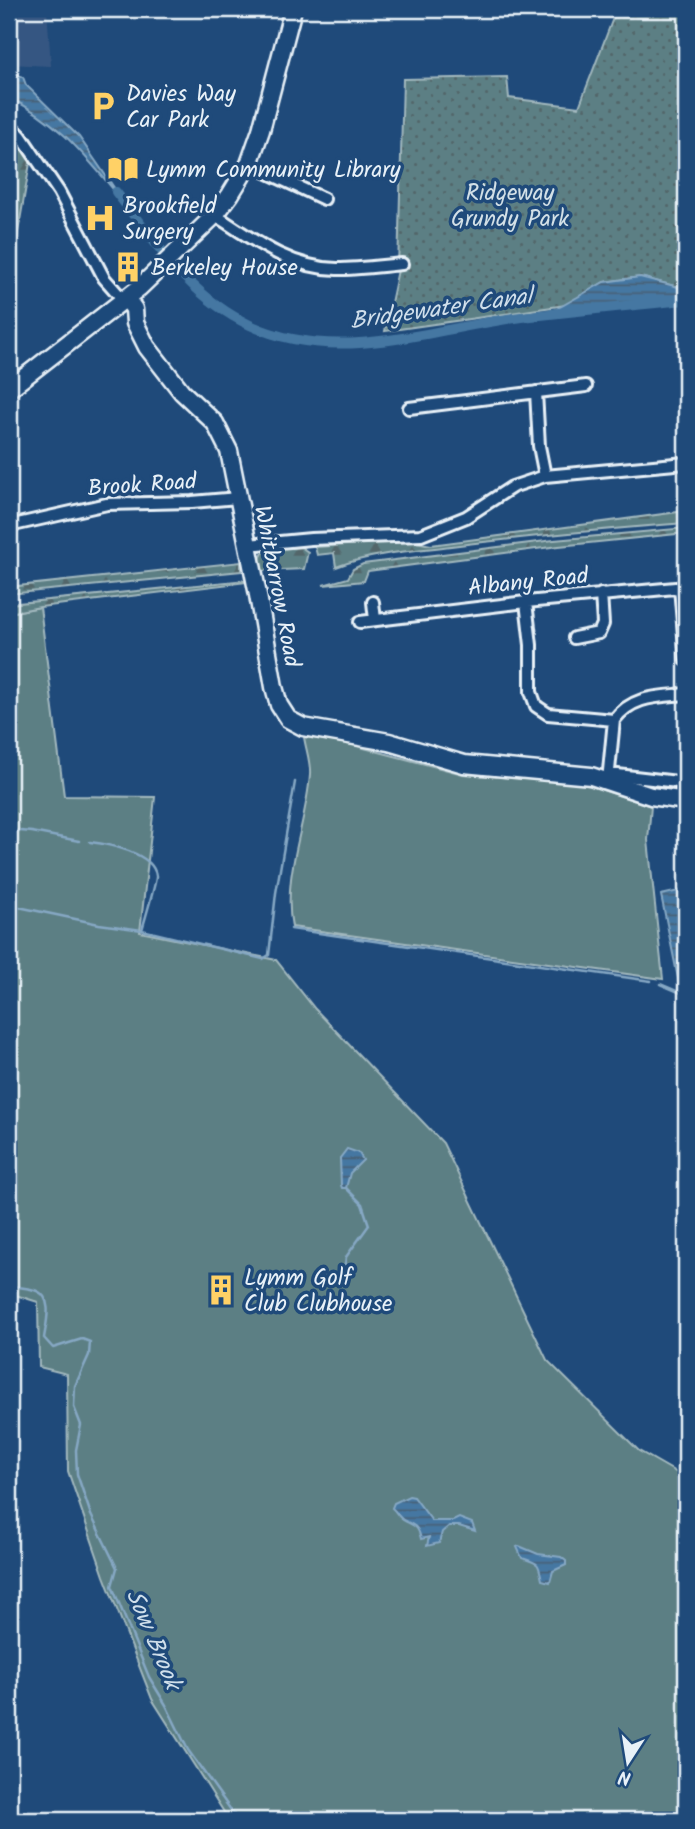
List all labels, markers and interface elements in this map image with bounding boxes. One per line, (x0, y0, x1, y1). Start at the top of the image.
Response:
place label: Davies Way Car Park (126, 77, 236, 139)
parking icon: Davies Way Car Park (86, 89, 120, 123)
library icon: Lymm Community Library (106, 152, 140, 186)
place label: Lymm Community Library (146, 153, 401, 189)
park label: Ridgeway Grundy Park (451, 176, 569, 238)
place label: Brookfield Surgery (123, 189, 217, 251)
hospital icon: Brookfield Surgery (83, 201, 117, 235)
building icon: Berkeley House (111, 250, 145, 284)
place label: Berkeley House (151, 251, 298, 287)
water label: Bridgewater Canal (348, 277, 539, 342)
street label: Brook Road (86, 464, 198, 508)
street label: Whitbarrow Road (243, 502, 309, 671)
street label: Albany Road (466, 559, 591, 607)
place label: Lymm Golf Club Clubhouse (244, 1261, 392, 1323)
building icon: Lymm Golf Club Clubhouse (204, 1273, 238, 1307)
water label: Sow Brook (114, 1583, 193, 1699)
north arrow (594, 1728, 664, 1798)
text: N (616, 1761, 634, 1793)

